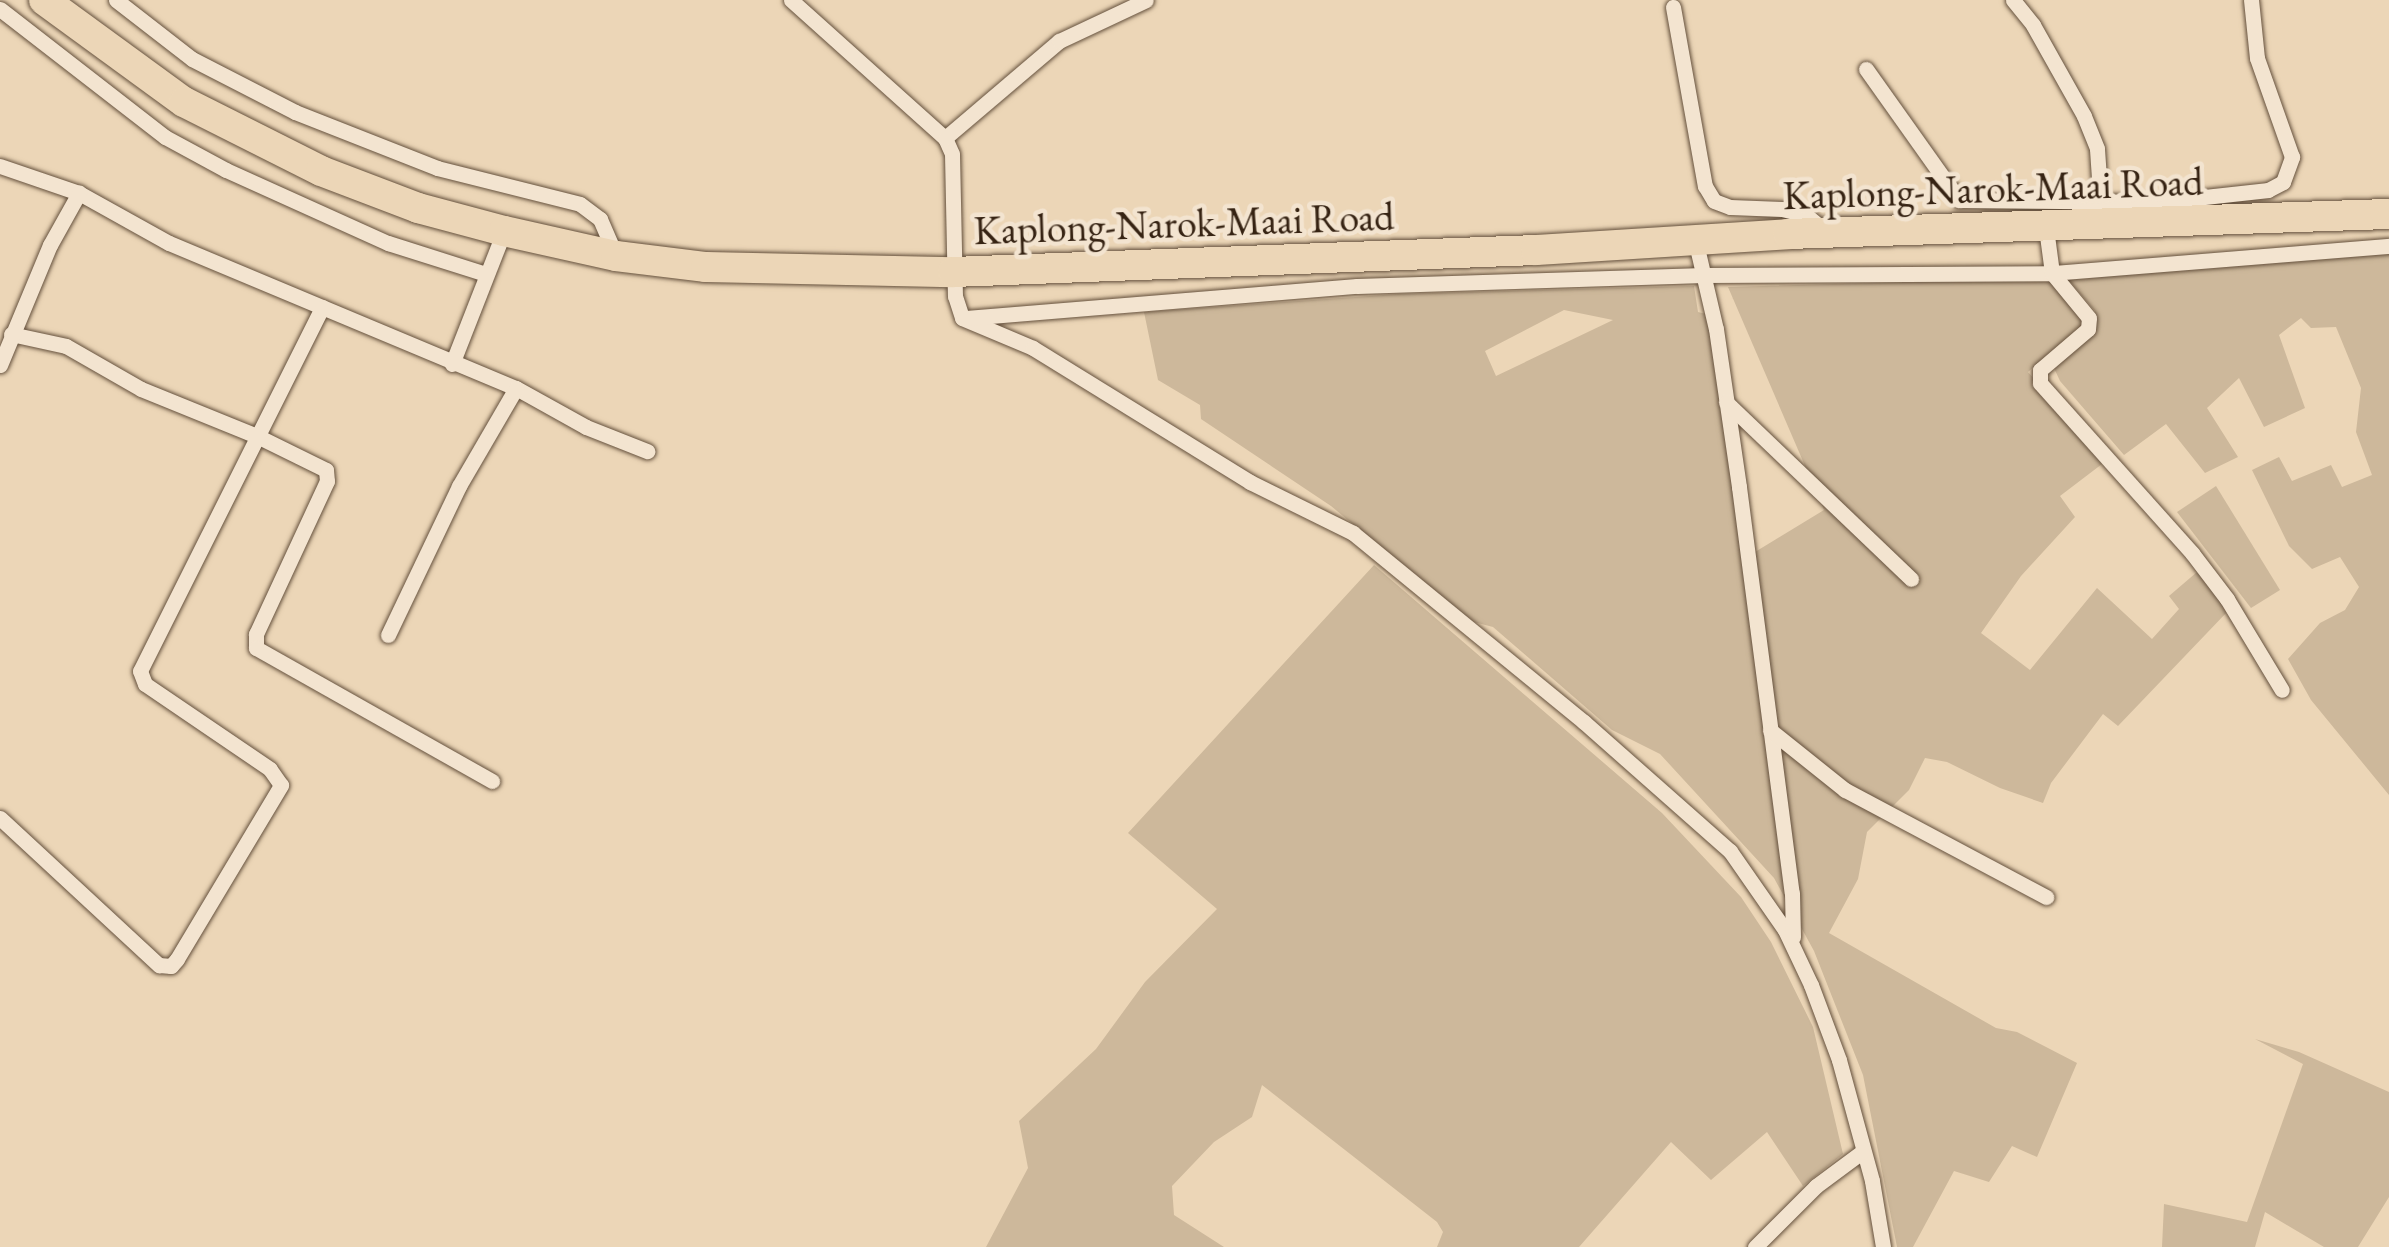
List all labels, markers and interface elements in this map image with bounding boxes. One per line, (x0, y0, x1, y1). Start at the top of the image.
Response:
street label: Kaplong-Narok-Maai Road (1782, 157, 2204, 219)
street label: Kaplong-Narok-Maai Road (973, 192, 1395, 254)

